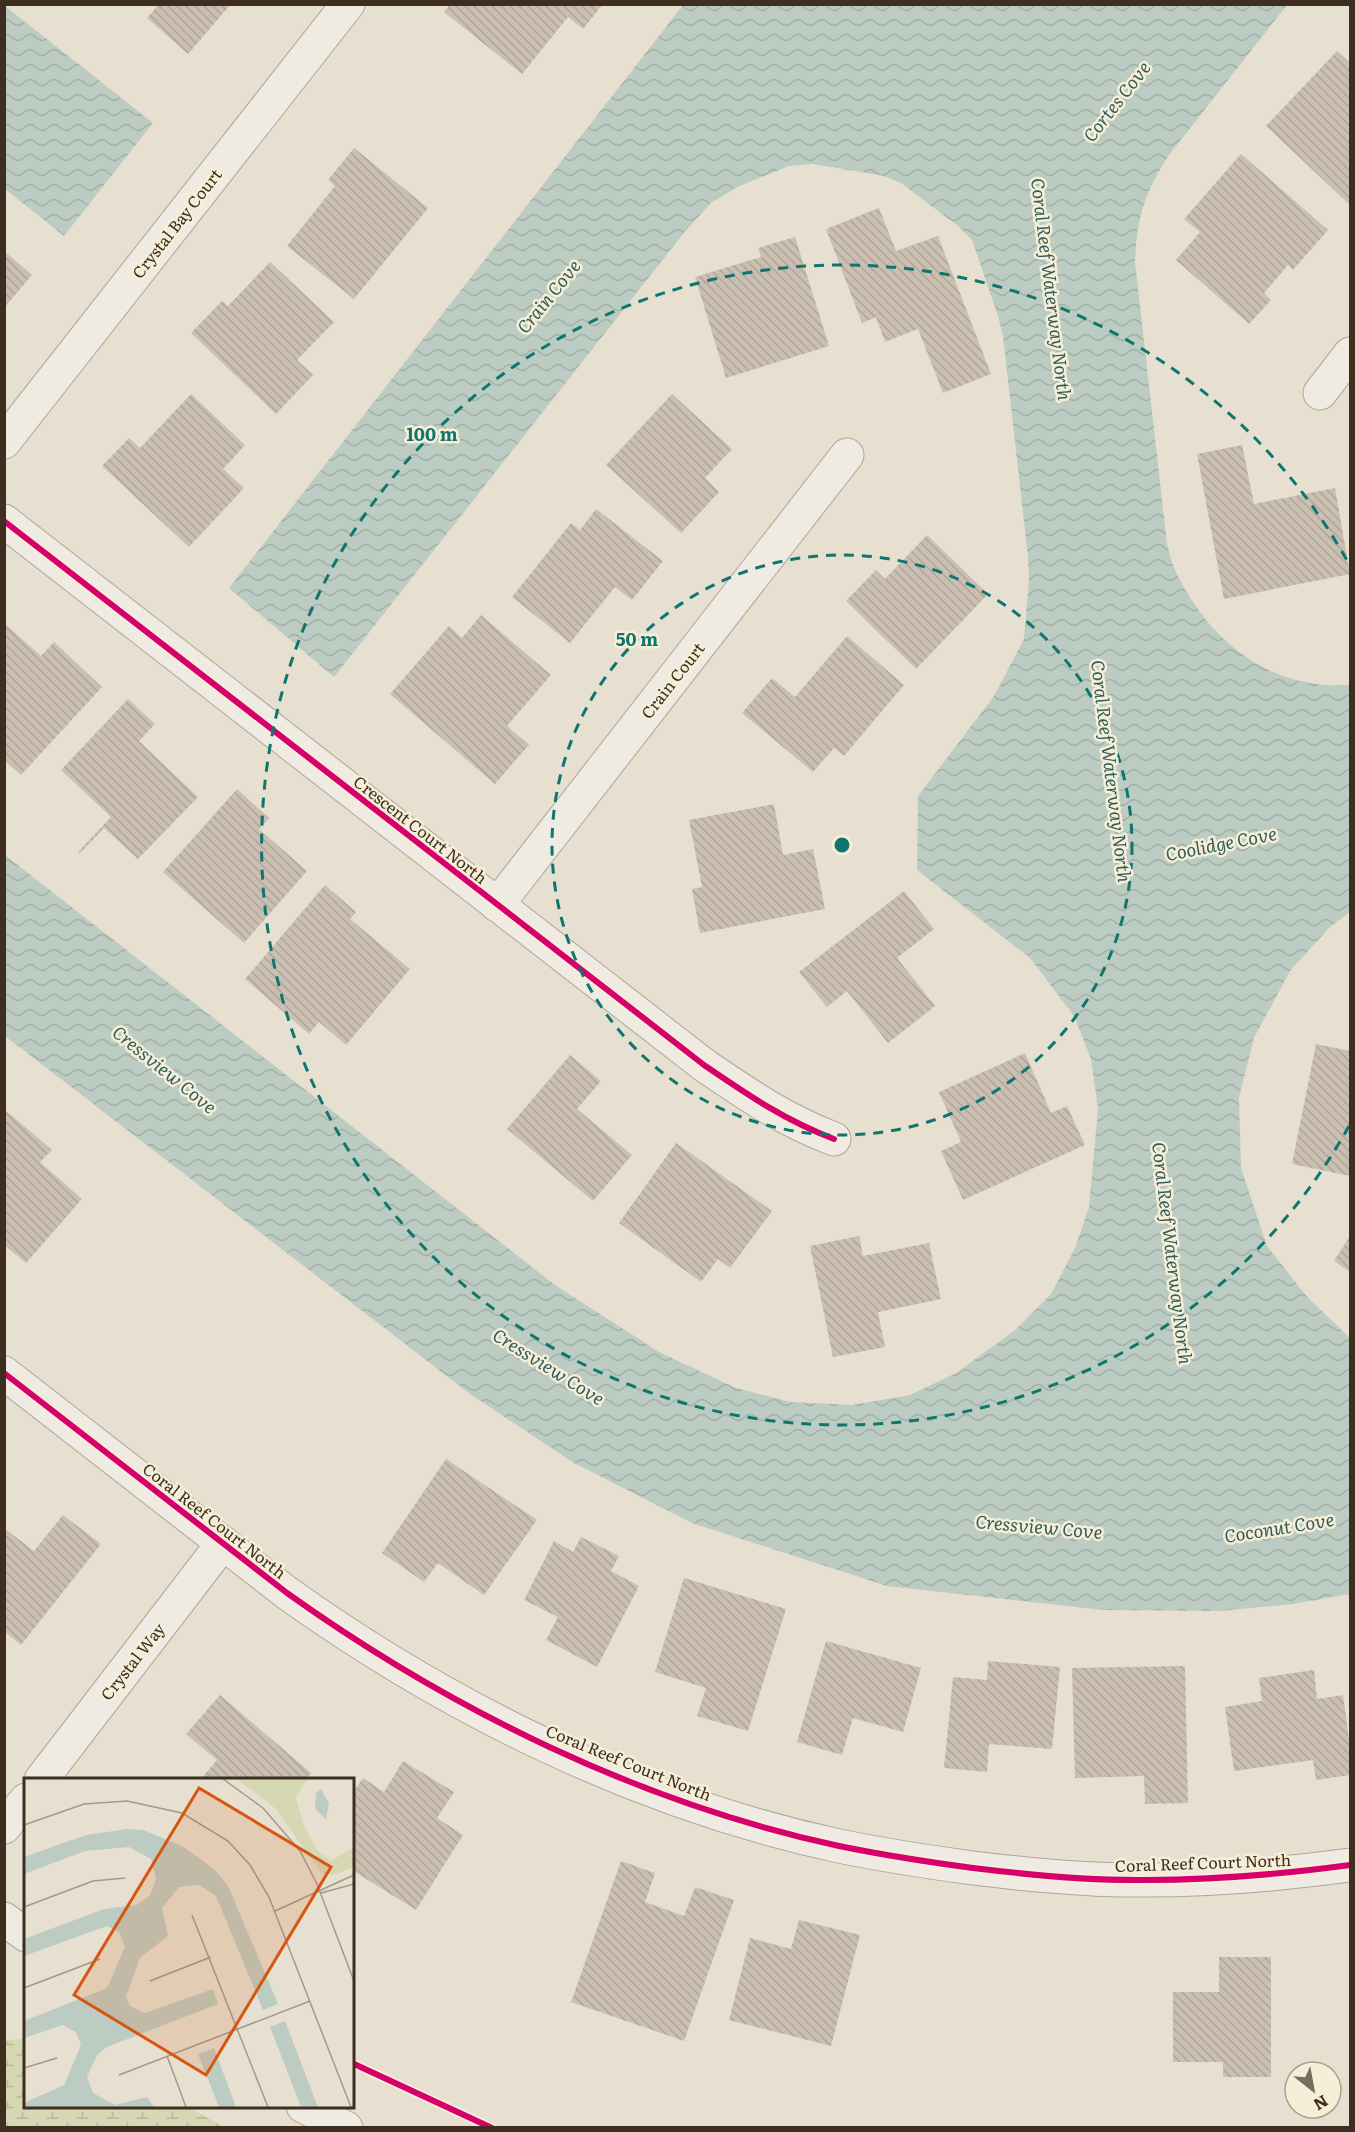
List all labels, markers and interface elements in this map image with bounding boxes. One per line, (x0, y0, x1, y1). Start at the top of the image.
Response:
water label: Cortes Cove (1076, 55, 1156, 147)
street label: Crystal Bay Court (125, 163, 227, 283)
water label: Coral Reef Waterway North (1025, 176, 1079, 402)
water label: Crain Cove (510, 253, 586, 339)
text: 100 m (406, 420, 458, 447)
text: 50 m (616, 625, 658, 652)
street label: Crain Court (634, 636, 710, 723)
water label: Coral Reef Waterway North (1085, 658, 1139, 884)
street label: Crescent Court North (349, 769, 493, 889)
water label: Coolidge Cove (1163, 819, 1279, 867)
centre of rings (832, 835, 852, 855)
water label: Cressview Cove (107, 1018, 223, 1120)
water label: Coral Reef Waterway North (1146, 1140, 1200, 1366)
water label: Cressview Cove (488, 1321, 610, 1411)
street label: Coral Reef Court North (138, 1456, 292, 1584)
water label: Coconut Cove (1222, 1505, 1336, 1549)
water label: Cressview Cove (974, 1507, 1104, 1545)
street label: Crystal Way (94, 1617, 170, 1705)
street label: Coral Reef Court North (543, 1718, 716, 1806)
inset map (24, 1778, 354, 2108)
street label: Coral Reef Court North (1114, 1847, 1292, 1877)
north arrow (1283, 2060, 1343, 2120)
text: N (1309, 2090, 1333, 2117)

